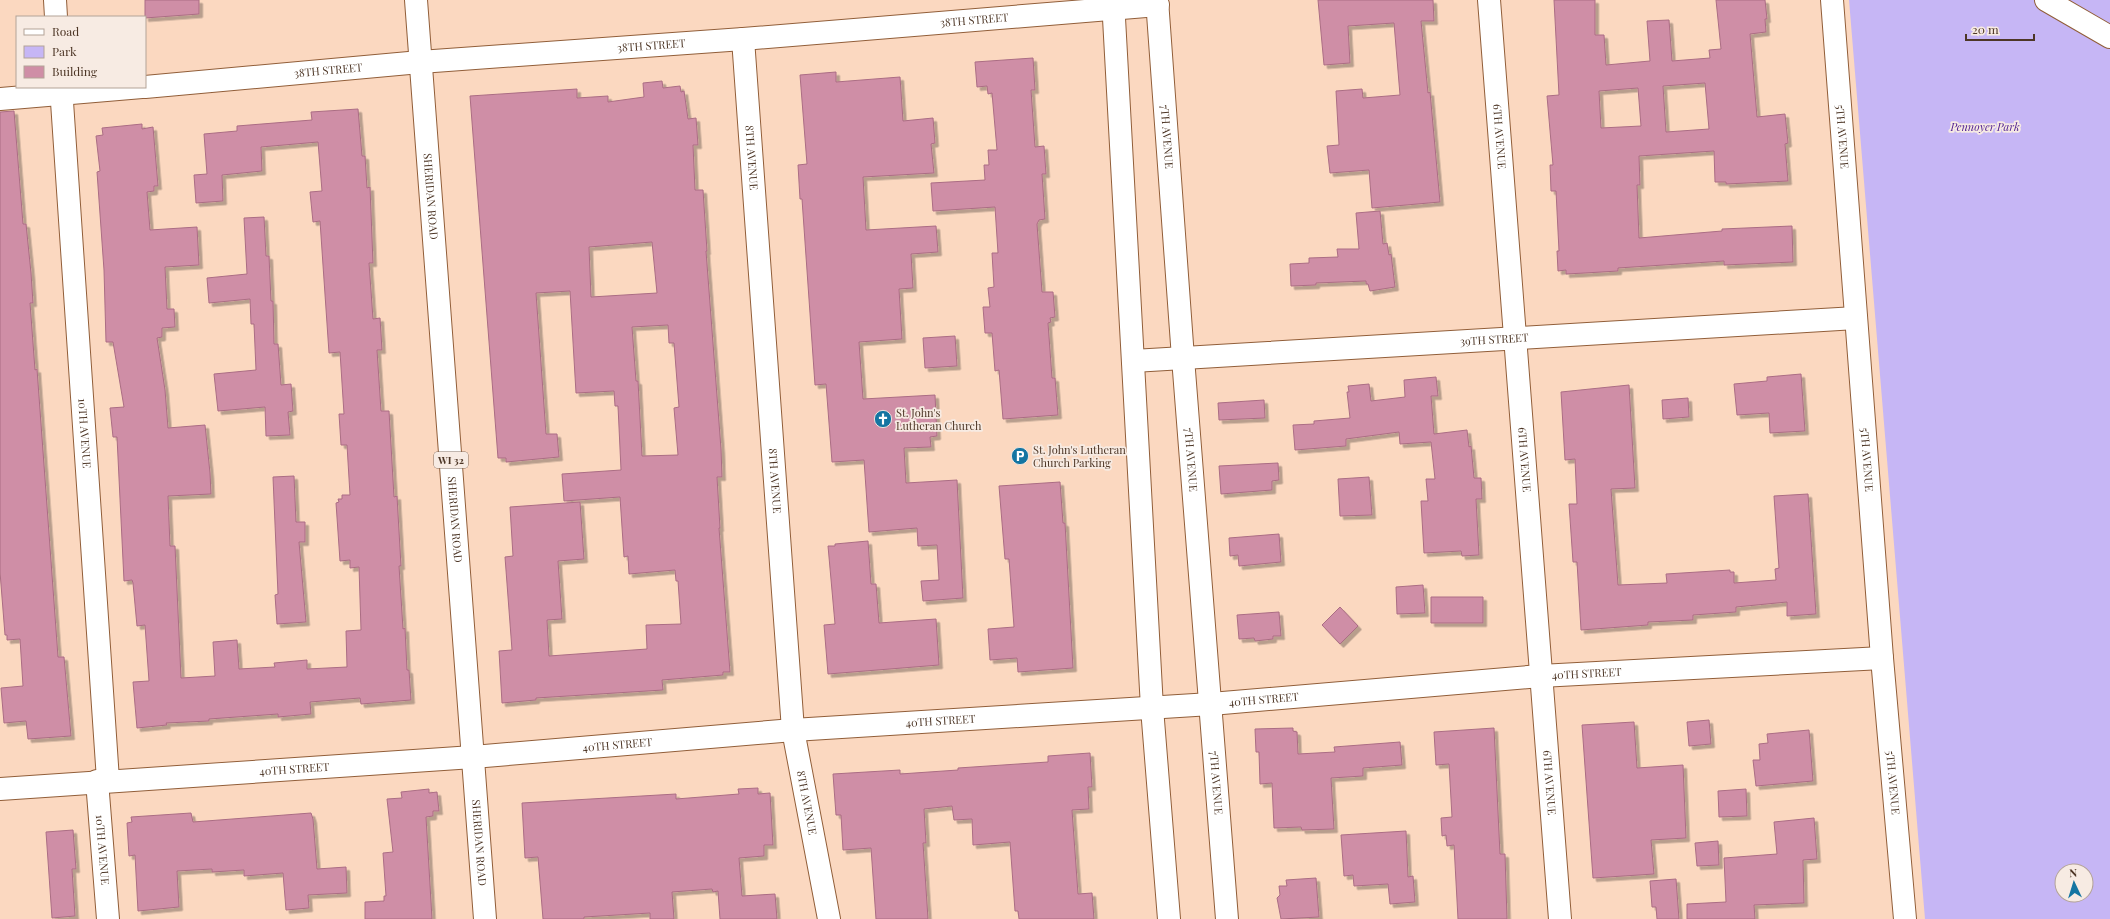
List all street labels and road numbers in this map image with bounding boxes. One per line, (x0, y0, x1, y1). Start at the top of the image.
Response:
street label: 38TH STREET (939, 9, 1009, 30)
street label: 38TH STREET (616, 35, 686, 55)
street label: 38TH STREET (293, 59, 363, 80)
street label: 6TH AVENUE (1490, 103, 1510, 170)
street label: 7TH AVENUE (1158, 104, 1177, 169)
street label: 5TH AVENUE (1833, 104, 1853, 169)
street label: 8TH AVENUE (742, 125, 762, 191)
street label: SHERIDAN ROAD (421, 153, 442, 240)
street label: 39TH STREET (1460, 329, 1529, 349)
street label: 10TH AVENUE (75, 398, 95, 469)
street label: 6TH AVENUE (1515, 426, 1535, 493)
street label: 7TH AVENUE (1181, 427, 1201, 493)
street label: 5TH AVENUE (1858, 427, 1877, 492)
street label: 8TH AVENUE (766, 448, 785, 514)
road number: WI 32 (434, 452, 468, 468)
street label: SHERIDAN ROAD (445, 476, 466, 563)
street label: 40TH STREET (1551, 664, 1622, 682)
street label: 40TH STREET (1228, 689, 1299, 709)
street label: 40TH STREET (905, 711, 976, 730)
street label: 40TH STREET (582, 734, 653, 755)
street label: 7TH AVENUE (1207, 750, 1227, 816)
street label: 6TH AVENUE (1540, 750, 1560, 816)
street label: 5TH AVENUE (1883, 750, 1904, 815)
street label: 40TH STREET (259, 759, 330, 778)
street label: 8TH AVENUE (794, 769, 821, 837)
street label: SHERIDAN ROAD (469, 799, 490, 886)
street label: 10TH AVENUE (93, 814, 113, 886)

